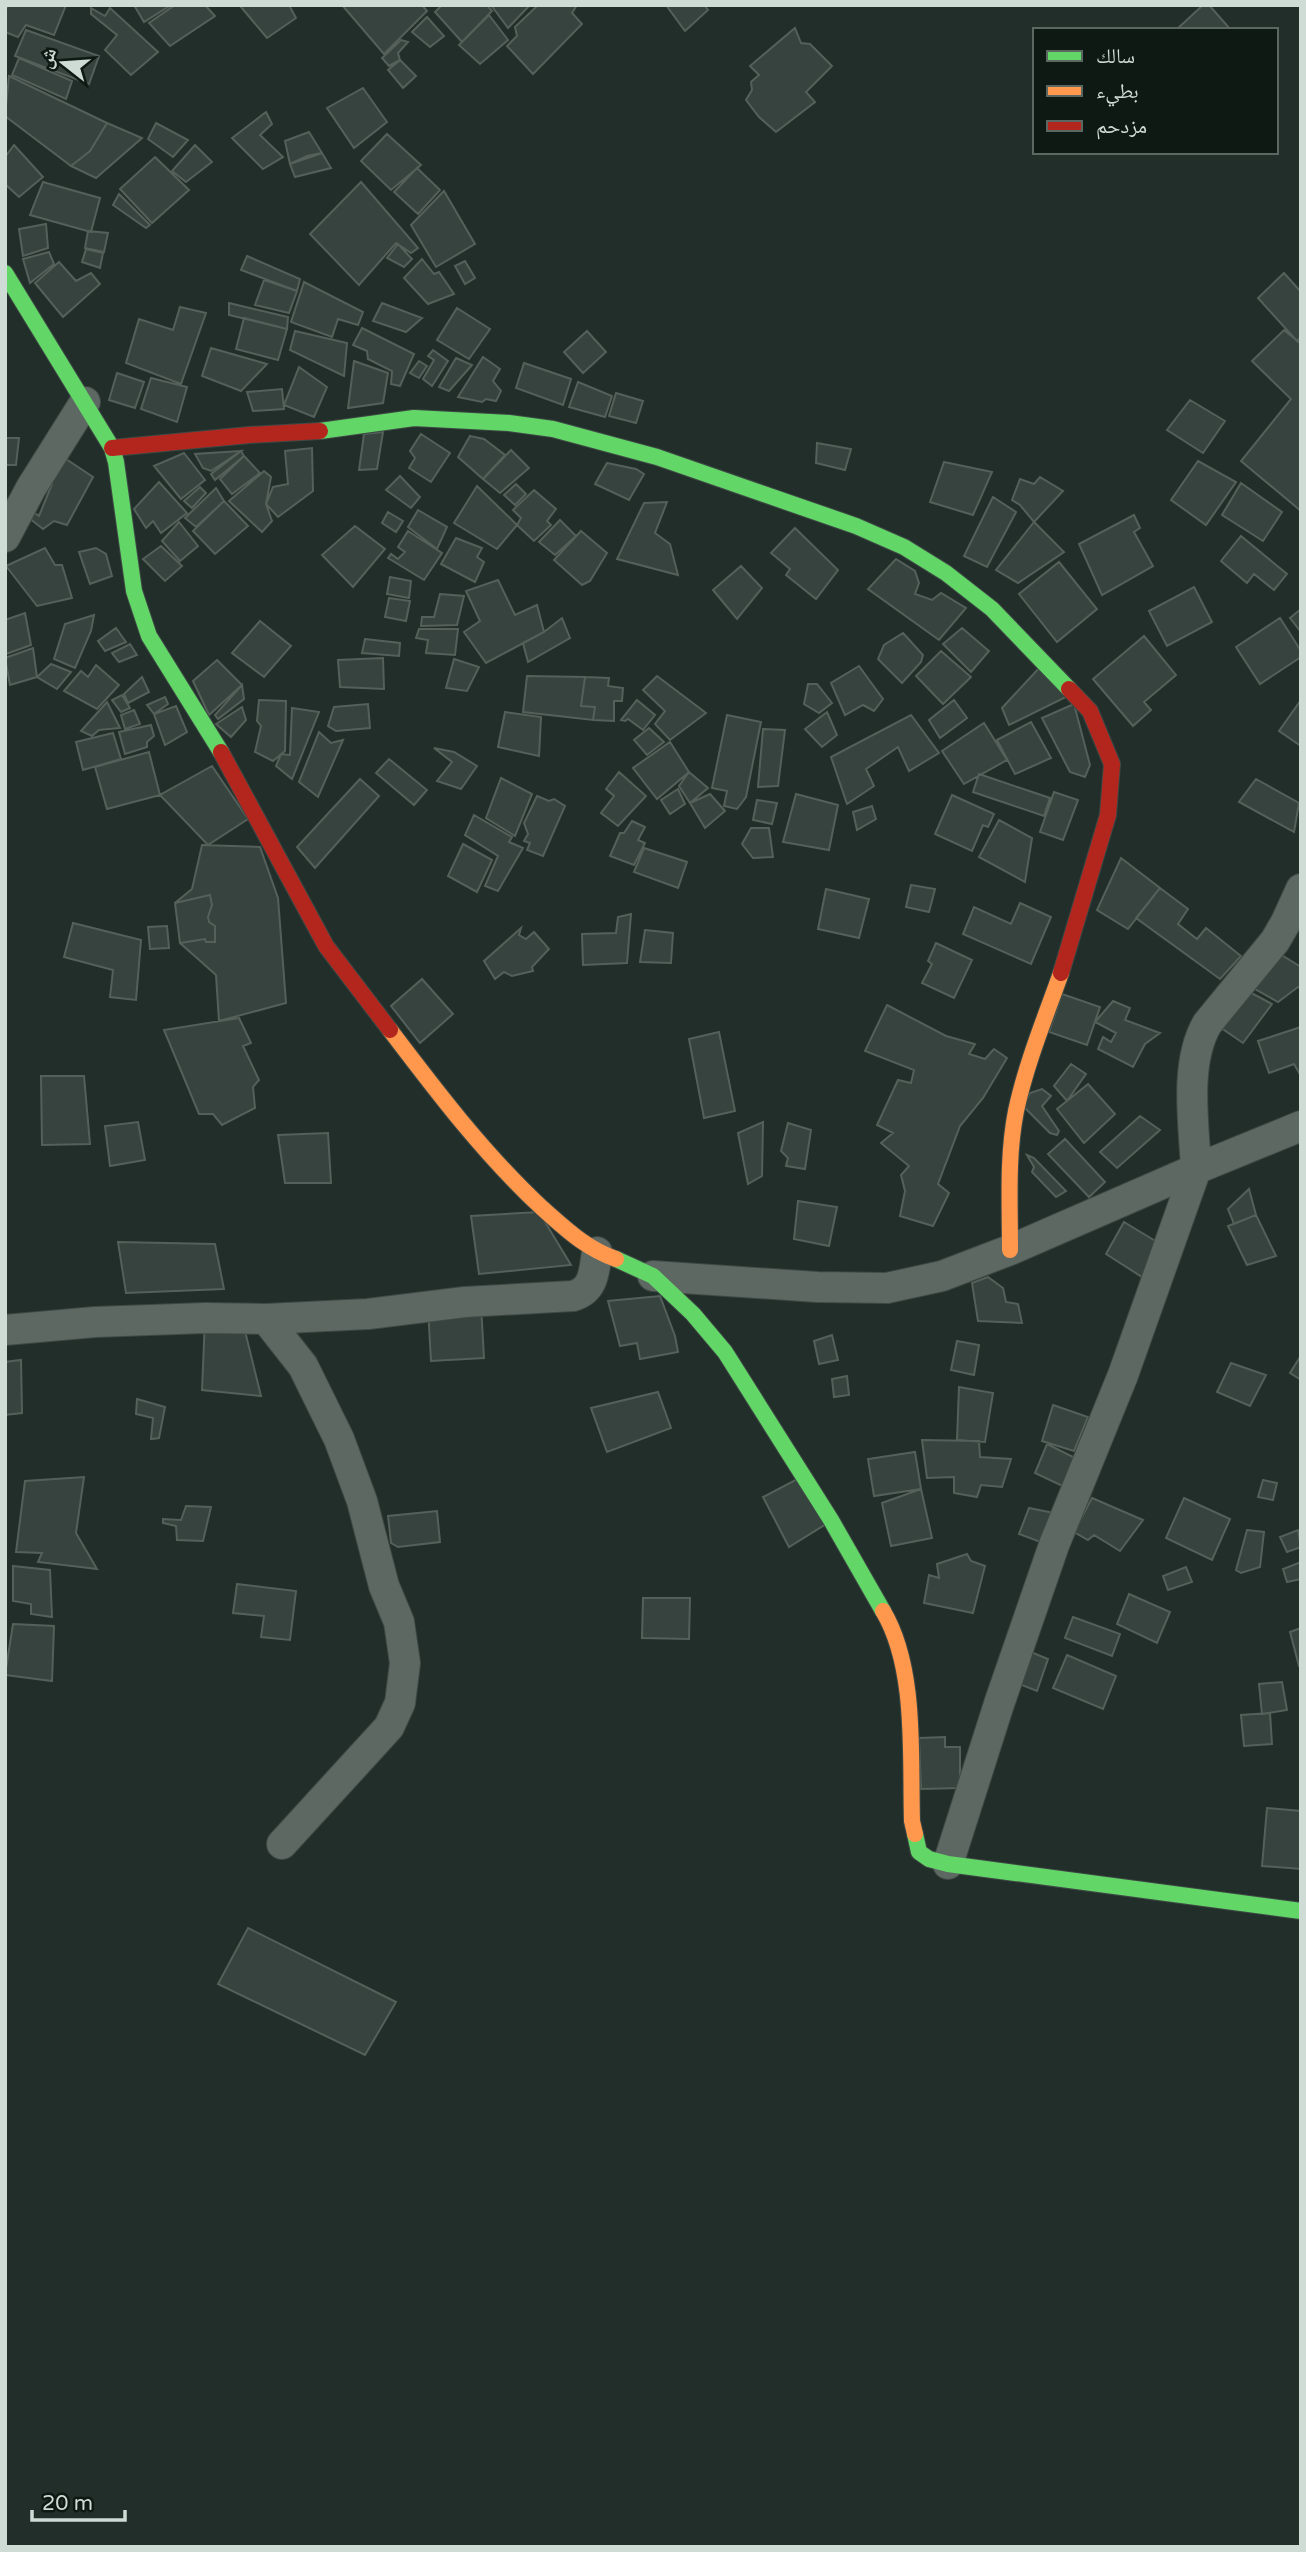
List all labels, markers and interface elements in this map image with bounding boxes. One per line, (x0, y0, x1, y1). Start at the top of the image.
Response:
north arrow (28, 28, 98, 98)
legend (1033, 28, 1278, 154)
text: سالك (1096, 44, 1135, 69)
text: ش (34, 45, 61, 71)
text: بطيء (1096, 79, 1139, 107)
text: مزدحم (1096, 114, 1147, 140)
scale bar (32, 2478, 124, 2522)
text: 20 m (42, 2491, 93, 2516)

